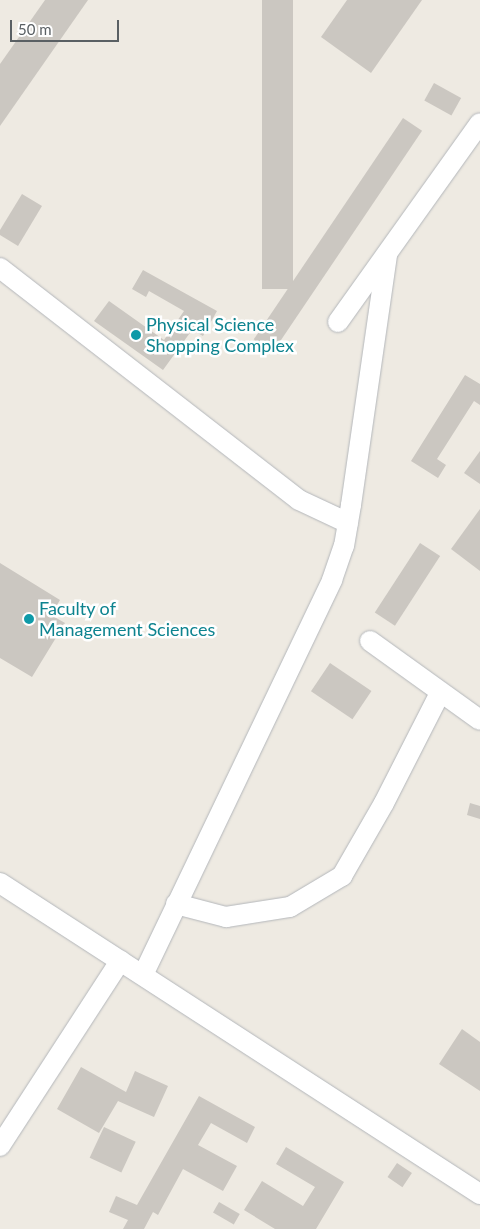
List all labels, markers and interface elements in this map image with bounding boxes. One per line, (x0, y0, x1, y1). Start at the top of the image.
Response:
scale bar (12, 10, 121, 42)
text: 50 m (18, 20, 52, 38)
place label: Physical Science Shopping Complex (146, 314, 294, 356)
marker: Physical Science Shopping Complex (130, 329, 142, 341)
place label: Faculty of Management Sciences (39, 598, 215, 640)
marker: Faculty of Management Sciences (23, 613, 35, 625)

